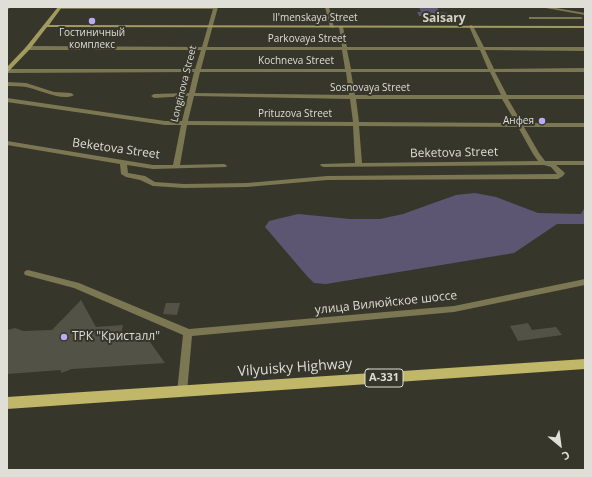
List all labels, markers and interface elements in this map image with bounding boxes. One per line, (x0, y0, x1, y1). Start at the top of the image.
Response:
street label: Il'menskaya Street (272, 12, 358, 24)
district label: Saisary (422, 12, 466, 26)
marker: Гостиничный комплекс (87, 16, 97, 26)
place label: Гостиничный комплекс (59, 27, 125, 50)
street label: Parkovaya Street (268, 33, 346, 45)
street label: Longinova Street (169, 44, 199, 124)
street label: Kochneva Street (258, 55, 334, 67)
street label: Sosnovaya Street (330, 82, 410, 94)
street label: Prituzova Street (258, 108, 332, 120)
place label: Анфея (503, 115, 534, 127)
marker: Анфея (537, 116, 547, 126)
street label: Beketova Street (71, 136, 161, 162)
street label: Beketova Street (410, 145, 498, 161)
street label: улица Вилюйское шоссе (314, 288, 458, 318)
place label: ТРК "Кристалл" (72, 330, 160, 344)
marker: ТРК "Кристалл" (59, 332, 69, 342)
street label: Vilyuisky Highway (237, 356, 353, 380)
road number: А-331 (365, 369, 403, 387)
north arrow (540, 425, 580, 465)
text: С (559, 448, 573, 464)

